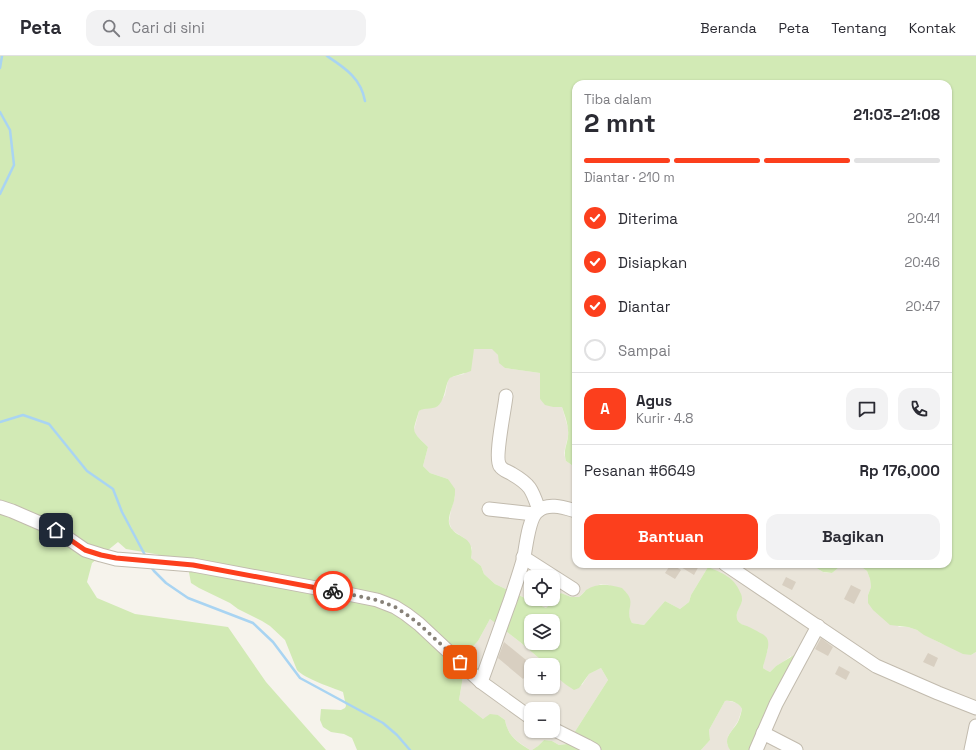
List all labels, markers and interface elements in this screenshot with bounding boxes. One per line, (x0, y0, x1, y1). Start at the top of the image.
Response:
search box (86, 10, 366, 46)
text: Peta (20, 15, 62, 40)
icon: search (100, 17, 122, 39)
text: Cari di sini (132, 18, 205, 37)
text: Beranda (700, 19, 757, 37)
text: Peta (779, 19, 809, 37)
text: Tentang (831, 19, 887, 37)
text: Kontak (909, 19, 956, 37)
text: Tiba dalam (584, 91, 652, 108)
text: 21:03–21:08 (853, 105, 940, 124)
text: 2 mnt (584, 106, 656, 140)
text: Diantar · 210 m (584, 169, 675, 186)
icon: check (584, 207, 606, 229)
text: Diterima (618, 209, 678, 228)
text: 20:41 (907, 210, 940, 227)
icon: check (584, 251, 606, 273)
text: Disiapkan (618, 253, 687, 272)
text: 20:46 (904, 254, 940, 271)
icon: check (584, 295, 606, 317)
text: Diantar (618, 297, 670, 316)
text: 20:47 (905, 298, 940, 315)
text: Sampai (618, 341, 671, 360)
button: chat (846, 388, 888, 430)
button: phone (898, 388, 940, 430)
text: Agus (636, 391, 672, 410)
text: A (600, 399, 610, 418)
text: Kurir · 4.8 (636, 410, 693, 427)
text: Pesanan #6649 (584, 461, 695, 480)
text: Rp 176,000 (859, 461, 940, 480)
pin (39, 513, 73, 547)
button: Bantuan (584, 514, 758, 560)
button: Bagikan (766, 514, 940, 560)
icon: home (45, 519, 67, 541)
map controls (524, 570, 560, 738)
button: locate (524, 570, 560, 606)
courier (313, 571, 353, 611)
icon: bike (322, 580, 344, 602)
button: layers (524, 614, 560, 650)
pin (443, 645, 477, 679)
icon: bag (449, 651, 471, 673)
button: + (524, 658, 560, 694)
button: − (524, 702, 560, 738)

